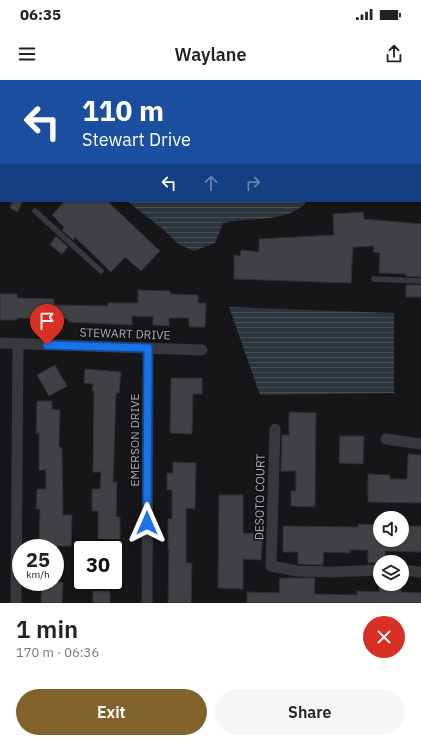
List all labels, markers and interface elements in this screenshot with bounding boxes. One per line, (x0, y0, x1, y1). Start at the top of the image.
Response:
text: 06:35 (20, 5, 61, 24)
icon: menu (16, 43, 38, 65)
text: Waylane (175, 43, 246, 66)
icon: share (383, 43, 405, 65)
text: 110 m (82, 92, 164, 129)
icon: left (16, 96, 68, 148)
text: Stewart Drive (82, 128, 191, 151)
icon: left (158, 172, 180, 194)
icon: ahead (200, 172, 222, 194)
icon: right (242, 172, 264, 194)
pin (30, 304, 64, 345)
icon: arrive (36, 310, 58, 332)
street label: STEWART DRIVE (79, 324, 171, 343)
street label: EMERSON DRIVE (127, 393, 142, 487)
street label: DESOTO COURT (251, 454, 268, 540)
position arrow (126, 502, 168, 544)
map controls (373, 511, 409, 591)
button: sound (373, 511, 409, 547)
speed limit sign: 30 (72, 539, 124, 591)
text: 25 (26, 546, 50, 573)
button: layers (373, 555, 409, 591)
text: km/h (26, 568, 50, 581)
text: 1 min (16, 613, 78, 645)
button: close (363, 616, 405, 658)
text: 170 m · 06:36 (16, 644, 99, 661)
button: Exit (16, 689, 207, 735)
button: Share (215, 689, 405, 735)

